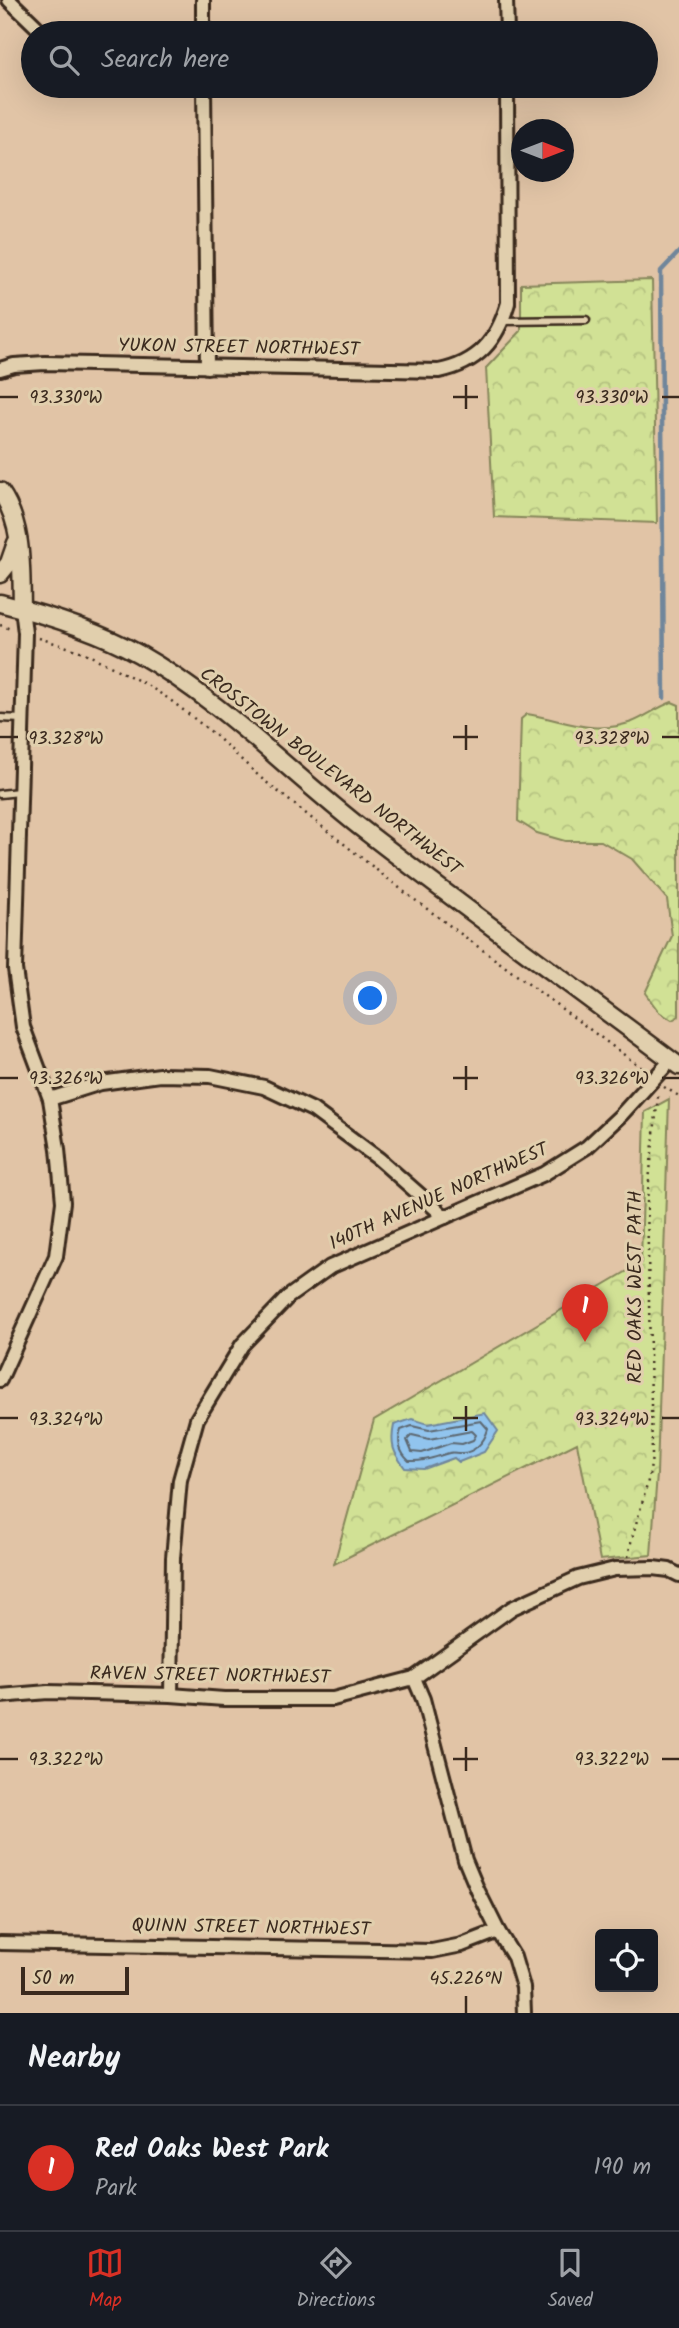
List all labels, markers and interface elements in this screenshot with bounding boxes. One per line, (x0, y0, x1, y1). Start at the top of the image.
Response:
search box (21, 21, 658, 98)
text: Search here (101, 39, 229, 81)
icon: search (45, 41, 83, 79)
north arrow (511, 119, 574, 182)
street label: YUKON STREET NORTHWEST (118, 331, 362, 365)
text: 93.330°W (29, 384, 103, 413)
text: 93.330°W (575, 384, 649, 413)
street label: CROSSTOWN BOULEVARD NORTHWEST (193, 660, 469, 885)
text: 93.328°W (28, 725, 104, 754)
text: 93.328°W (574, 725, 650, 754)
your location (353, 981, 387, 1015)
text: 93.326°W (29, 1065, 103, 1094)
text: 93.326°W (575, 1065, 649, 1094)
street label: 140TH AVENUE NORTHWEST (325, 1134, 555, 1259)
street label: RED OAKS WEST PATH (621, 1191, 651, 1383)
pin: 1 (562, 1284, 608, 1342)
text: 93.324°W (29, 1406, 103, 1435)
text: 93.324°W (575, 1406, 649, 1435)
street label: RAVEN STREET NORTHWEST (90, 1659, 332, 1693)
text: 93.322°W (29, 1746, 103, 1775)
text: 93.322°W (575, 1746, 649, 1775)
street label: QUINN STREET NORTHWEST (131, 1911, 373, 1945)
map controls (595, 1929, 658, 1992)
button: locate (595, 1929, 658, 1992)
scale bar (21, 1964, 130, 1996)
text: 50 m (32, 1964, 74, 1994)
text: 45.226°N (429, 1965, 503, 1994)
text: Nearby (28, 2035, 120, 2083)
text: Red Oaks West Park (95, 2129, 328, 2171)
text: 1 (48, 2150, 54, 2186)
text: 190 m (594, 2150, 651, 2186)
text: Park (95, 2171, 137, 2207)
tab: Map (86, 2244, 124, 2316)
tab: Directions (297, 2244, 375, 2316)
tab: Saved (548, 2244, 593, 2316)

